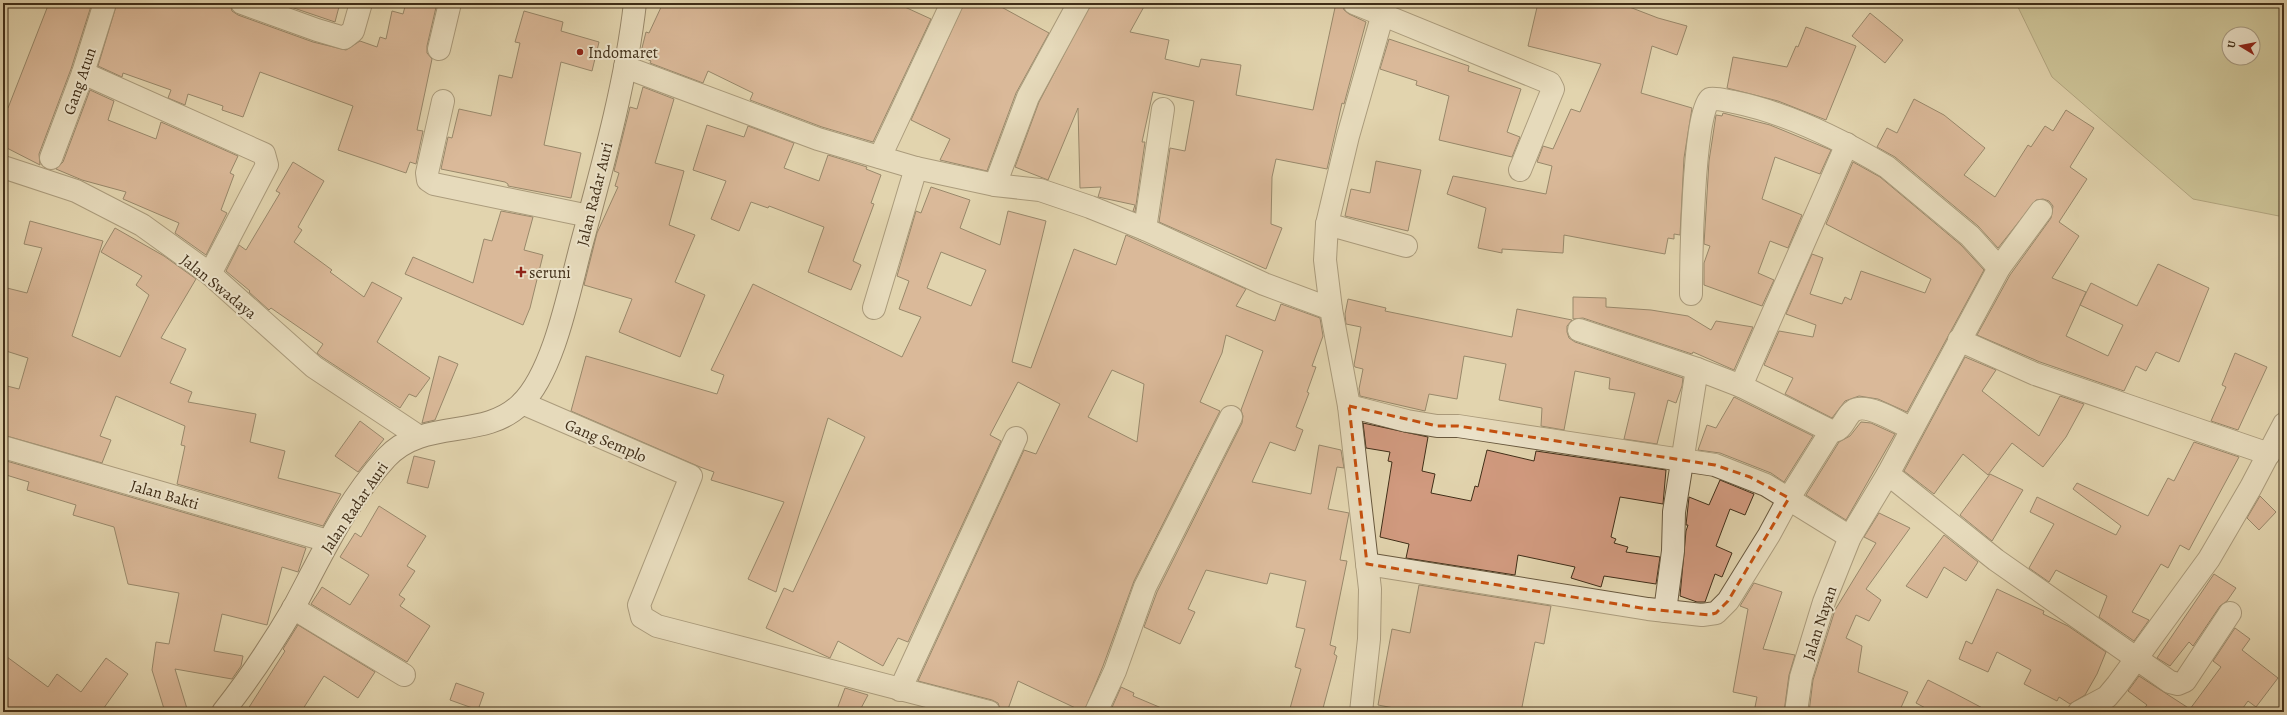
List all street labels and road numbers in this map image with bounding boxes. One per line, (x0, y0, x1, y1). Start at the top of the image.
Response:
street label: Gang Atun (58, 44, 102, 118)
street label: Jalan Radar Auri (571, 140, 618, 248)
street label: Jalan Swadaya (176, 249, 262, 325)
street label: Gang Semplo (561, 414, 650, 468)
street label: Jalan Radar Auri (316, 457, 394, 558)
street label: Jalan Bakti (128, 475, 202, 515)
street label: Jalan Nayan (1798, 583, 1842, 663)

